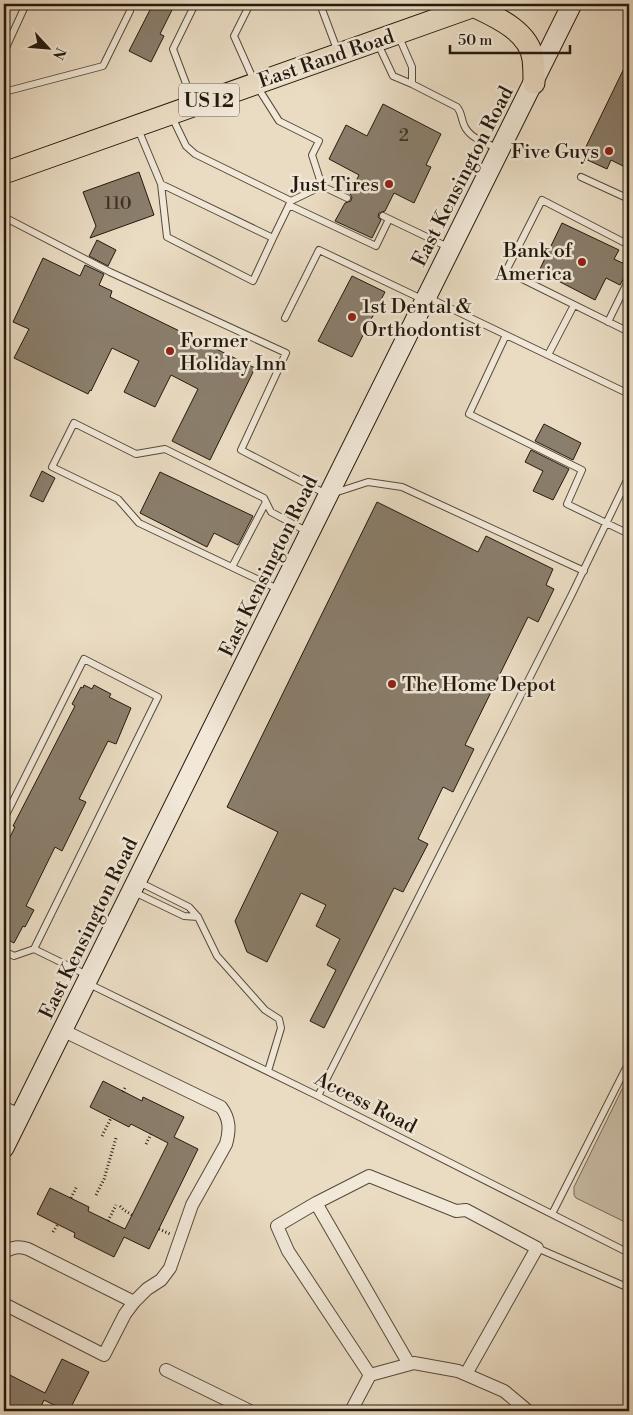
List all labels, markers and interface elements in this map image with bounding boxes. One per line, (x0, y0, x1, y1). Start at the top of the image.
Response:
north arrow (22, 22, 72, 72)
scale bar (450, 22, 570, 54)
street label: East Rand Road (255, 24, 398, 94)
text: 50 m (458, 31, 492, 50)
text: N (48, 44, 69, 62)
street label: East Kensington Road (407, 82, 520, 271)
road number: US 12 (179, 84, 239, 116)
house number: 2 (399, 124, 409, 147)
place label: Five Guys (511, 140, 599, 165)
marker: Five Guys (603, 145, 615, 157)
place label: Just Tires (290, 173, 379, 198)
marker: Just Tires (383, 178, 395, 190)
house number: 110 (104, 192, 132, 215)
place label: Bank of America (494, 239, 573, 287)
marker: Bank of America (576, 256, 588, 268)
place label: 1st Dental & Orthodontist (362, 295, 482, 343)
marker: 1st Dental & Orthodontist (346, 311, 358, 323)
place label: Former Holiday Inn (180, 329, 286, 377)
marker: Former Holiday Inn (164, 345, 176, 357)
street label: East Kensington Road (215, 471, 324, 661)
place label: The Home Depot (402, 673, 556, 698)
marker: The Home Depot (386, 678, 398, 690)
street label: East Kensington Road (35, 833, 144, 1023)
street label: Access Road (309, 1066, 421, 1140)

